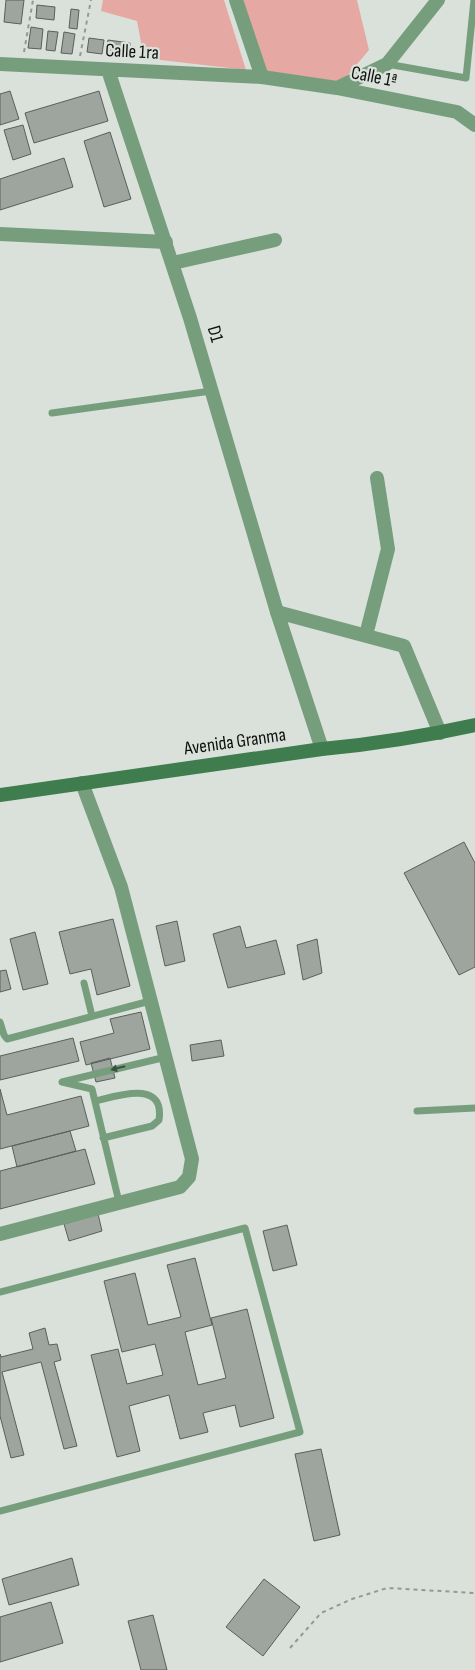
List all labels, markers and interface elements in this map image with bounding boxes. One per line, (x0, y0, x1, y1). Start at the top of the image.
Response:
street label: Calle 1ra (105, 39, 159, 65)
street label: Calle 1ª (349, 61, 399, 93)
street label: D1 (202, 323, 228, 345)
street label: Avenida Granma (182, 723, 287, 761)
one-way arrow (111, 1065, 126, 1073)

